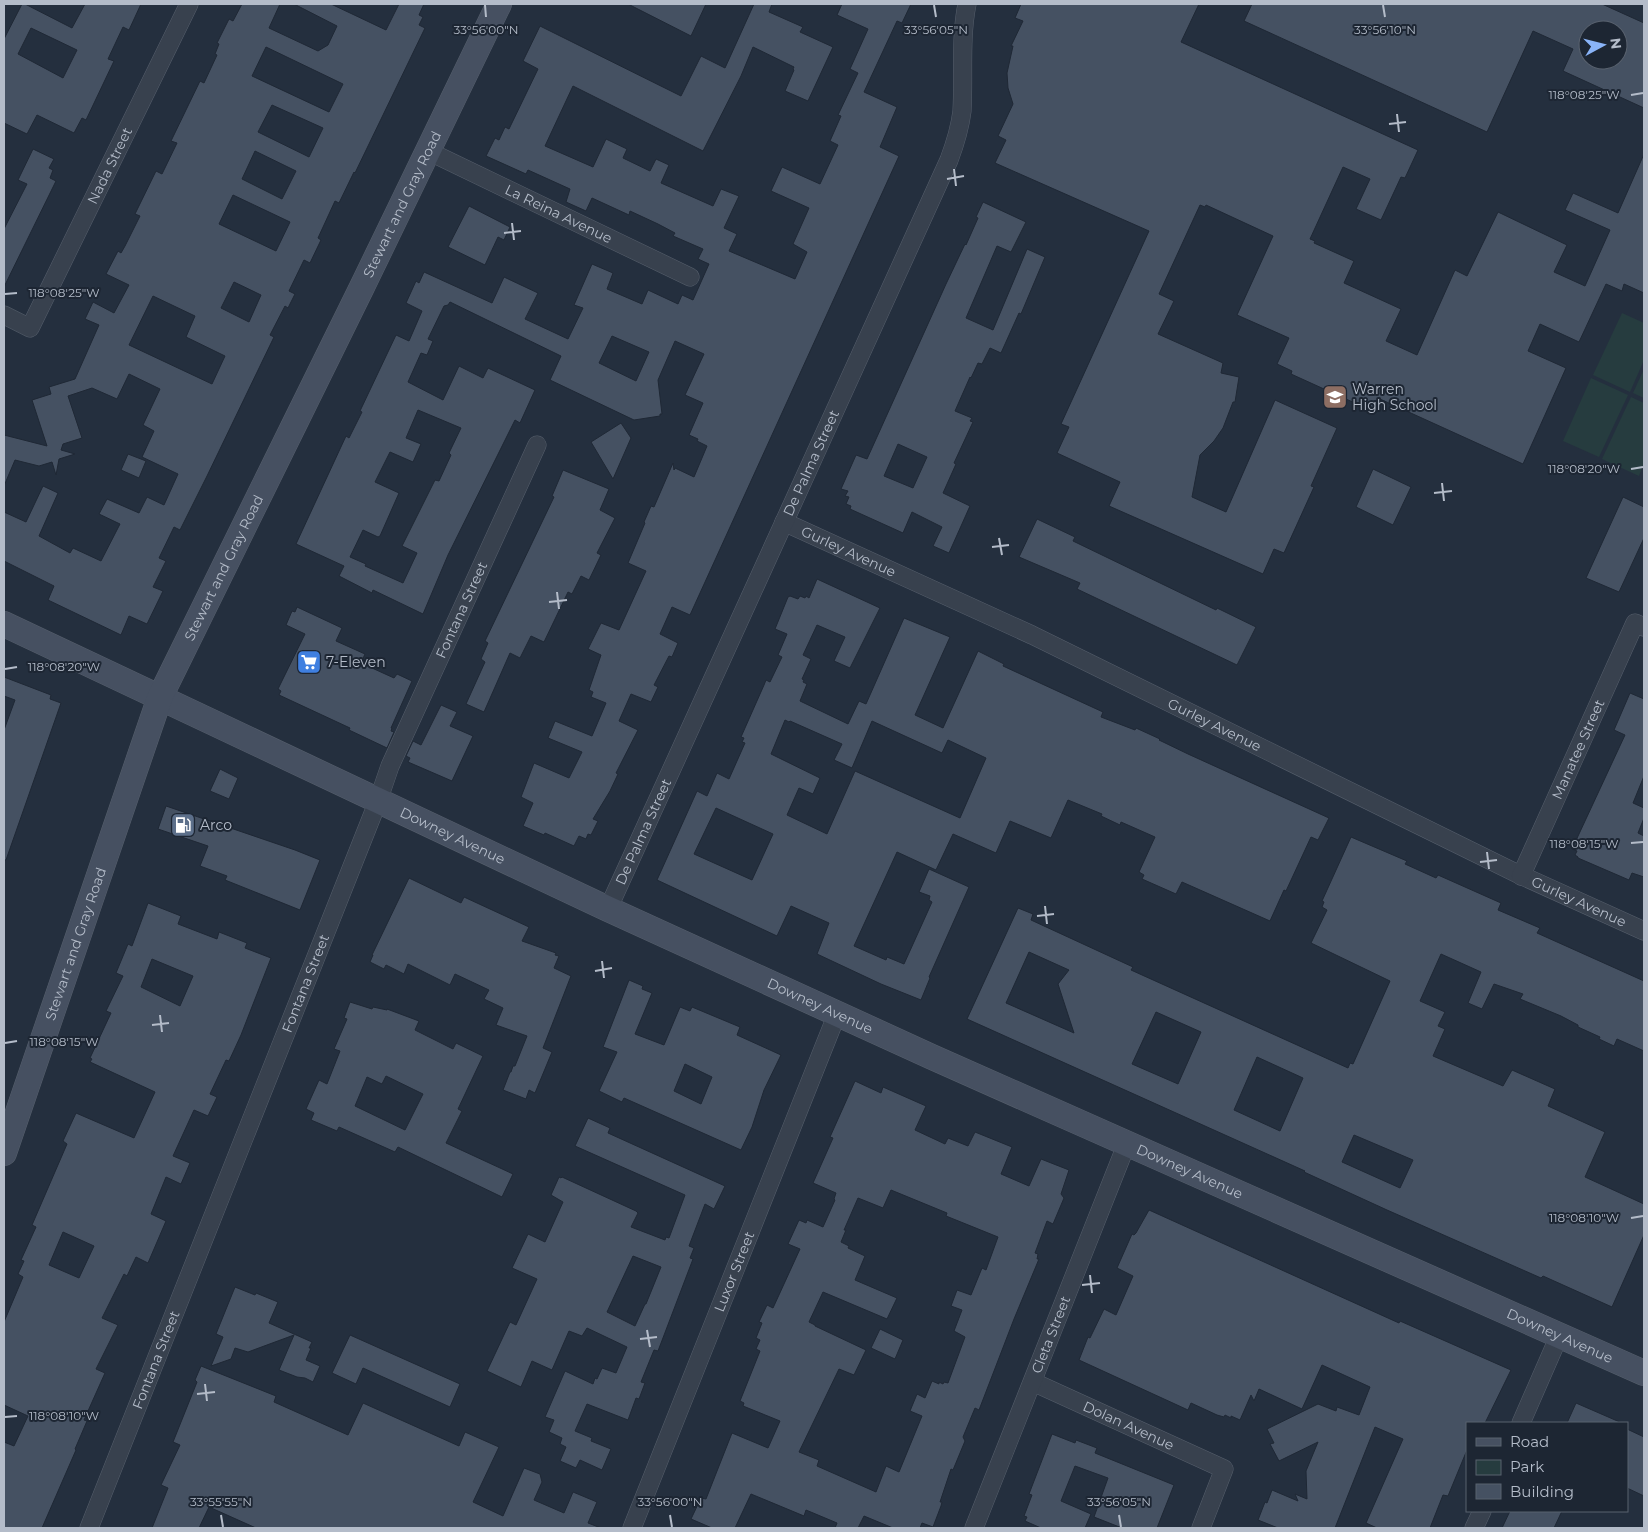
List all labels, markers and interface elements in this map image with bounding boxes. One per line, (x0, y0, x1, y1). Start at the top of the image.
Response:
north arrow (1578, 20, 1628, 70)
text: 33°56'00"N (453, 22, 519, 37)
text: 33°56'05"N (904, 22, 968, 37)
text: 33°56'10"N (1354, 22, 1416, 37)
text: N (1606, 37, 1626, 50)
text: 118°08'25"W (1548, 87, 1620, 102)
street label: Nada Street (83, 124, 136, 207)
street label: Stewart and Gray Road (359, 128, 445, 280)
street label: La Reina Avenue (502, 180, 615, 247)
text: 118°08'25"W (28, 285, 100, 300)
place label: Warren High School (1352, 380, 1437, 414)
school or university icon: Warren High School (1322, 384, 1348, 410)
street label: De Palma Street (779, 407, 843, 519)
text: 118°08'20"W (1548, 461, 1620, 476)
street label: Stewart and Gray Road (180, 492, 267, 644)
street label: Gurley Avenue (798, 522, 899, 581)
street label: Fontana Street (432, 558, 492, 661)
supermarket icon: 7-Eleven (296, 649, 322, 675)
place label: 7-Eleven (326, 653, 386, 671)
text: 118°08'20"W (28, 659, 100, 674)
street label: Gurley Avenue (1165, 694, 1264, 755)
street label: Manatee Street (1548, 696, 1609, 802)
street label: De Palma Street (611, 775, 675, 888)
street label: Downey Avenue (397, 803, 508, 868)
fuel station icon: Arco (170, 812, 196, 838)
place label: Arco (200, 816, 232, 834)
text: 118°08'15"W (1550, 836, 1618, 851)
street label: Stewart and Gray Road (41, 865, 110, 1023)
street label: Gurley Avenue (1529, 872, 1629, 931)
street label: Fontana Street (278, 931, 333, 1035)
street label: Downey Avenue (764, 974, 876, 1038)
text: 118°08'15"W (30, 1034, 98, 1049)
street label: Downey Avenue (1134, 1140, 1246, 1203)
text: 118°08'10"W (1549, 1210, 1619, 1225)
street label: Luxor Street (710, 1228, 759, 1315)
street label: Cleta Street (1027, 1293, 1074, 1376)
street label: Downey Avenue (1504, 1304, 1616, 1367)
street label: Fontana Street (128, 1308, 184, 1412)
street label: Dolan Avenue (1080, 1397, 1177, 1454)
text: 118°08'10"W (29, 1408, 99, 1423)
legend (1466, 1422, 1628, 1512)
text: Road (1510, 1432, 1549, 1451)
text: Park (1510, 1457, 1544, 1476)
text: Building (1510, 1482, 1574, 1501)
text: 33°55'55"N (190, 1494, 252, 1509)
text: 33°56'00"N (637, 1494, 703, 1509)
text: 33°56'05"N (1087, 1494, 1151, 1509)

